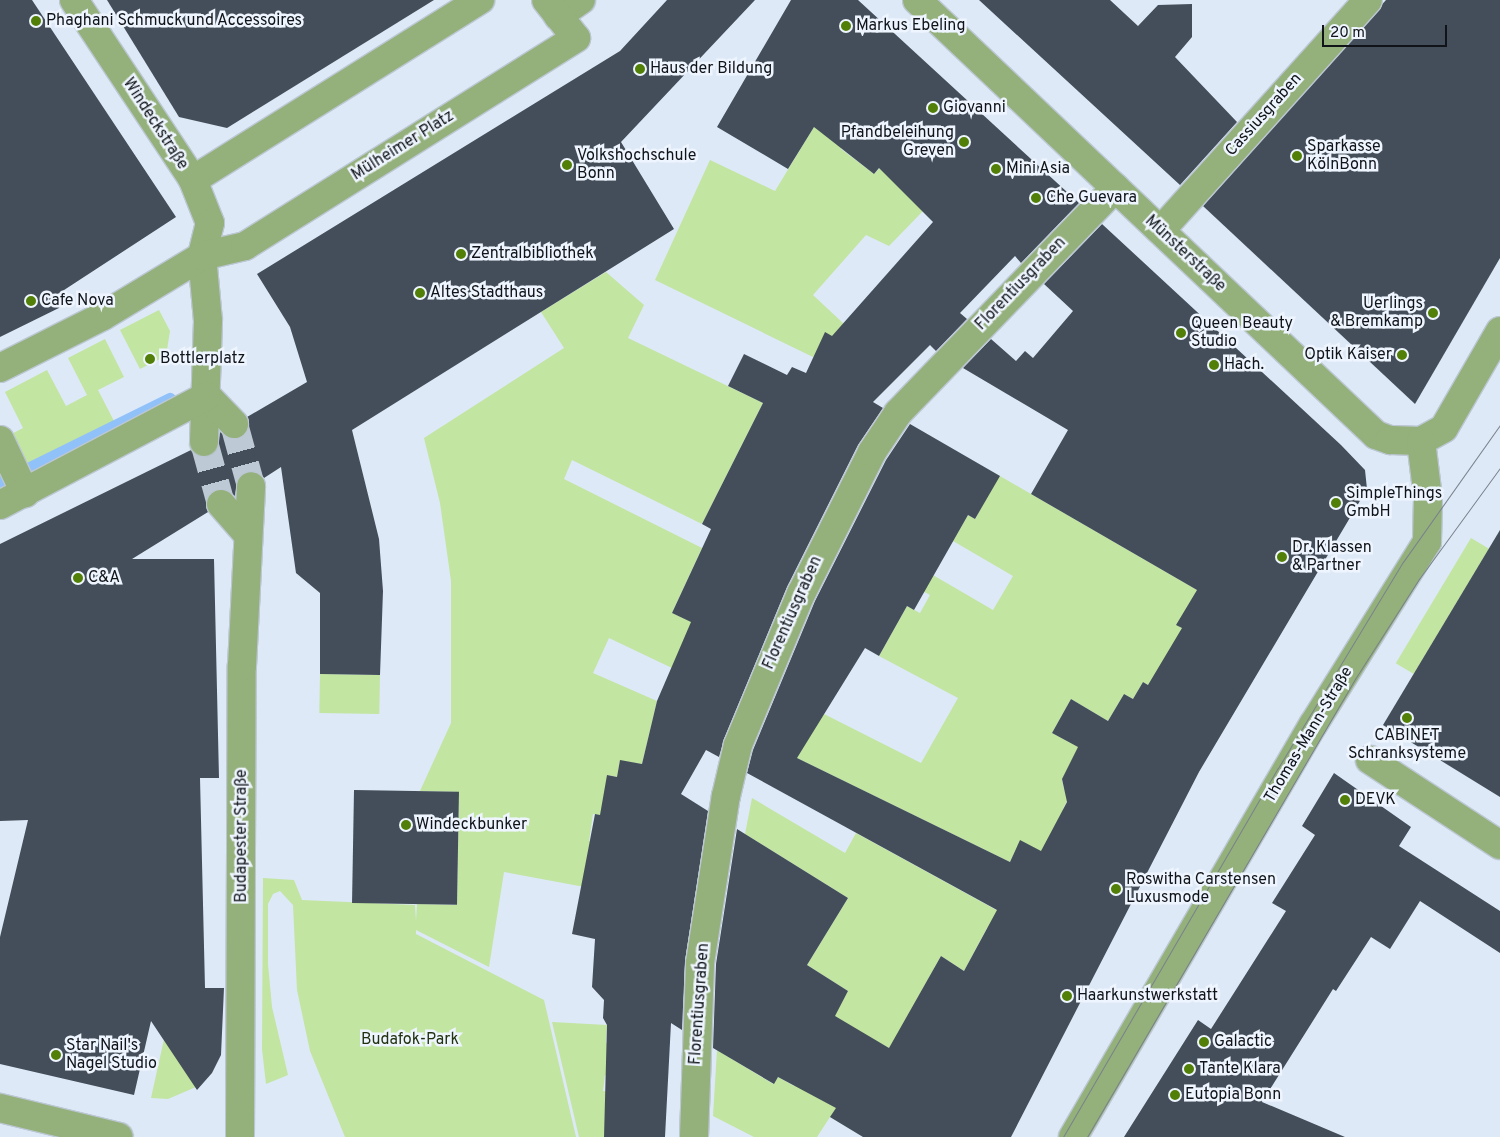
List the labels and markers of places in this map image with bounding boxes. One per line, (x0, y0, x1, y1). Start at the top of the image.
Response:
place label: Phaghani Schmuck und Accessoires (46, 11, 303, 31)
marker: Phaghani Schmuck und Accessoires (30, 15, 42, 27)
place label: Markus Ebeling (856, 16, 966, 36)
marker: Markus Ebeling (840, 20, 852, 32)
place label: Haus der Bildung (650, 59, 772, 79)
marker: Haus der Bildung (634, 63, 646, 75)
place label: Giovanni (943, 98, 1006, 118)
marker: Giovanni (927, 102, 939, 114)
place label: Pfandbeleihung Greven (841, 123, 954, 161)
marker: Pfandbeleihung Greven (958, 136, 970, 148)
place label: Sparkasse KölnBonn (1307, 137, 1381, 175)
place label: Volkshochschule Bonn (577, 146, 696, 184)
marker: Sparkasse KölnBonn (1291, 150, 1303, 162)
marker: Volkshochschule Bonn (561, 159, 573, 171)
place label: Mini Asia (1006, 159, 1071, 179)
marker: Mini Asia (990, 163, 1002, 175)
place label: Che Guevara (1046, 188, 1137, 208)
marker: Che Guevara (1030, 192, 1042, 204)
place label: Zentralbibliothek (471, 244, 594, 264)
marker: Zentralbibliothek (455, 248, 467, 260)
place label: Altes Stadthaus (430, 283, 543, 303)
marker: Altes Stadthaus (414, 287, 426, 299)
place label: Cafe Nova (41, 291, 114, 311)
place label: Uerlings & Bremkamp (1330, 294, 1423, 332)
marker: Cafe Nova (25, 295, 37, 307)
marker: Uerlings & Bremkamp (1427, 307, 1439, 319)
place label: Queen Beauty Studio (1191, 314, 1293, 352)
marker: Queen Beauty Studio (1175, 327, 1187, 339)
place label: Optik Kaiser (1304, 345, 1392, 365)
place label: Bottlerplatz (160, 349, 245, 369)
marker: Optik Kaiser (1396, 349, 1408, 361)
marker: Bottlerplatz (144, 353, 156, 365)
place label: Hach. (1224, 355, 1264, 375)
marker: Hach. (1208, 359, 1220, 371)
place label: SimpleThings GmbH (1346, 484, 1442, 522)
marker: SimpleThings GmbH (1330, 497, 1342, 509)
place label: Dr. Klassen & Partner (1292, 538, 1372, 576)
marker: Dr. Klassen & Partner (1276, 551, 1288, 563)
place label: C&A (88, 568, 120, 588)
marker: C&A (72, 572, 84, 584)
marker: CABINET Schranksysteme (1401, 712, 1413, 724)
place label: CABINET Schranksysteme (1348, 726, 1466, 764)
place label: DEVK (1355, 790, 1396, 810)
marker: DEVK (1339, 794, 1351, 806)
place label: Windeckbunker (416, 815, 527, 835)
marker: Windeckbunker (400, 819, 412, 831)
place label: Roswitha Carstensen Luxusmode (1126, 870, 1276, 908)
marker: Roswitha Carstensen Luxusmode (1110, 883, 1122, 895)
place label: Haarkunstwerkstatt (1077, 986, 1218, 1006)
marker: Haarkunstwerkstatt (1061, 990, 1073, 1002)
place label: Galactic (1214, 1032, 1272, 1052)
place label: Star Nail's Nagel Studio (66, 1036, 157, 1074)
marker: Galactic (1198, 1036, 1210, 1048)
marker: Star Nail's Nagel Studio (50, 1049, 62, 1061)
place label: Tante Klara (1199, 1059, 1281, 1079)
marker: Tante Klara (1183, 1063, 1195, 1075)
place label: Eutopia Bonn (1185, 1085, 1281, 1105)
marker: Eutopia Bonn (1169, 1089, 1181, 1101)

